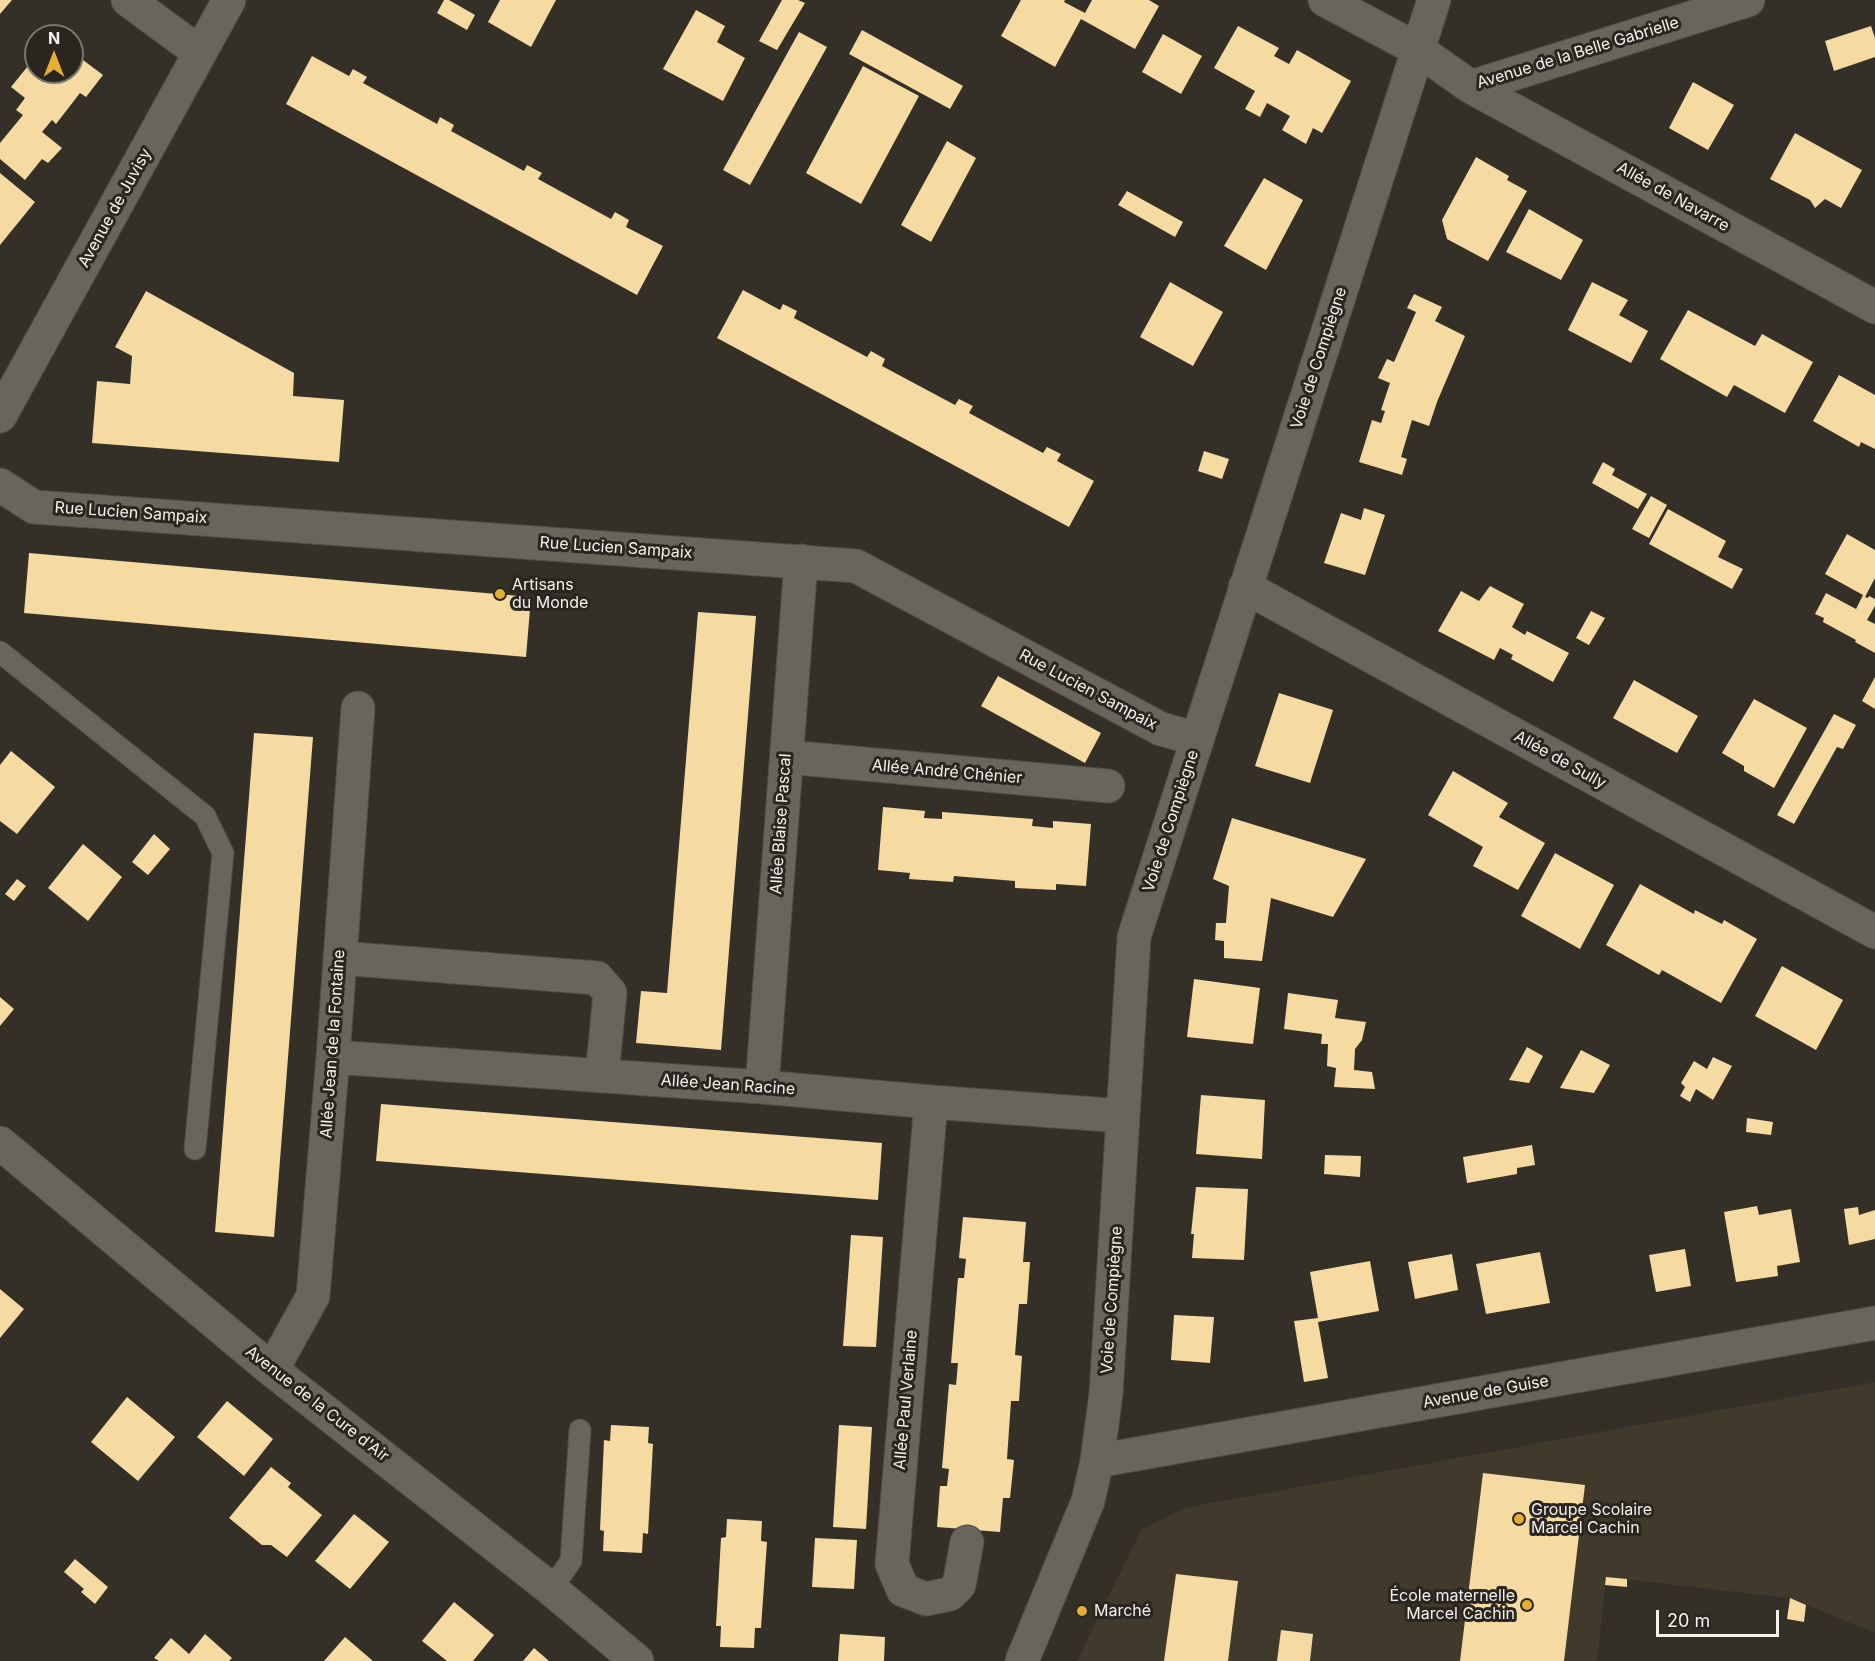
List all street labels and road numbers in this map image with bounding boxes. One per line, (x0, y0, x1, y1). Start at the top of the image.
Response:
street label: Avenue de la Belle Gabrielle (1475, 13, 1681, 93)
street label: Avenue de Juvisy (74, 145, 156, 271)
street label: Allée de Navarre (1613, 158, 1733, 236)
street label: Voie de Compiègne (1287, 285, 1351, 431)
street label: Rue Lucien Sampaix (54, 498, 208, 528)
street label: Rue Lucien Sampaix (539, 533, 693, 563)
street label: Rue Lucien Sampaix (1016, 646, 1160, 734)
street label: Allée de Sully (1511, 727, 1609, 793)
street label: Voie de Compiègne (1139, 748, 1203, 894)
street label: Allée Blaise Pascal (766, 753, 796, 895)
street label: Allée André Chénier (871, 756, 1023, 788)
street label: Allée Jean de la Fontaine (317, 949, 349, 1139)
street label: Allée Jean Racine (660, 1071, 796, 1099)
street label: Voie de Compiègne (1097, 1225, 1127, 1375)
street label: Allée Paul Verlaine (890, 1329, 922, 1471)
street label: Avenue de la Cure d'Air (241, 1342, 393, 1466)
street label: Avenue de Guise (1422, 1371, 1550, 1413)

